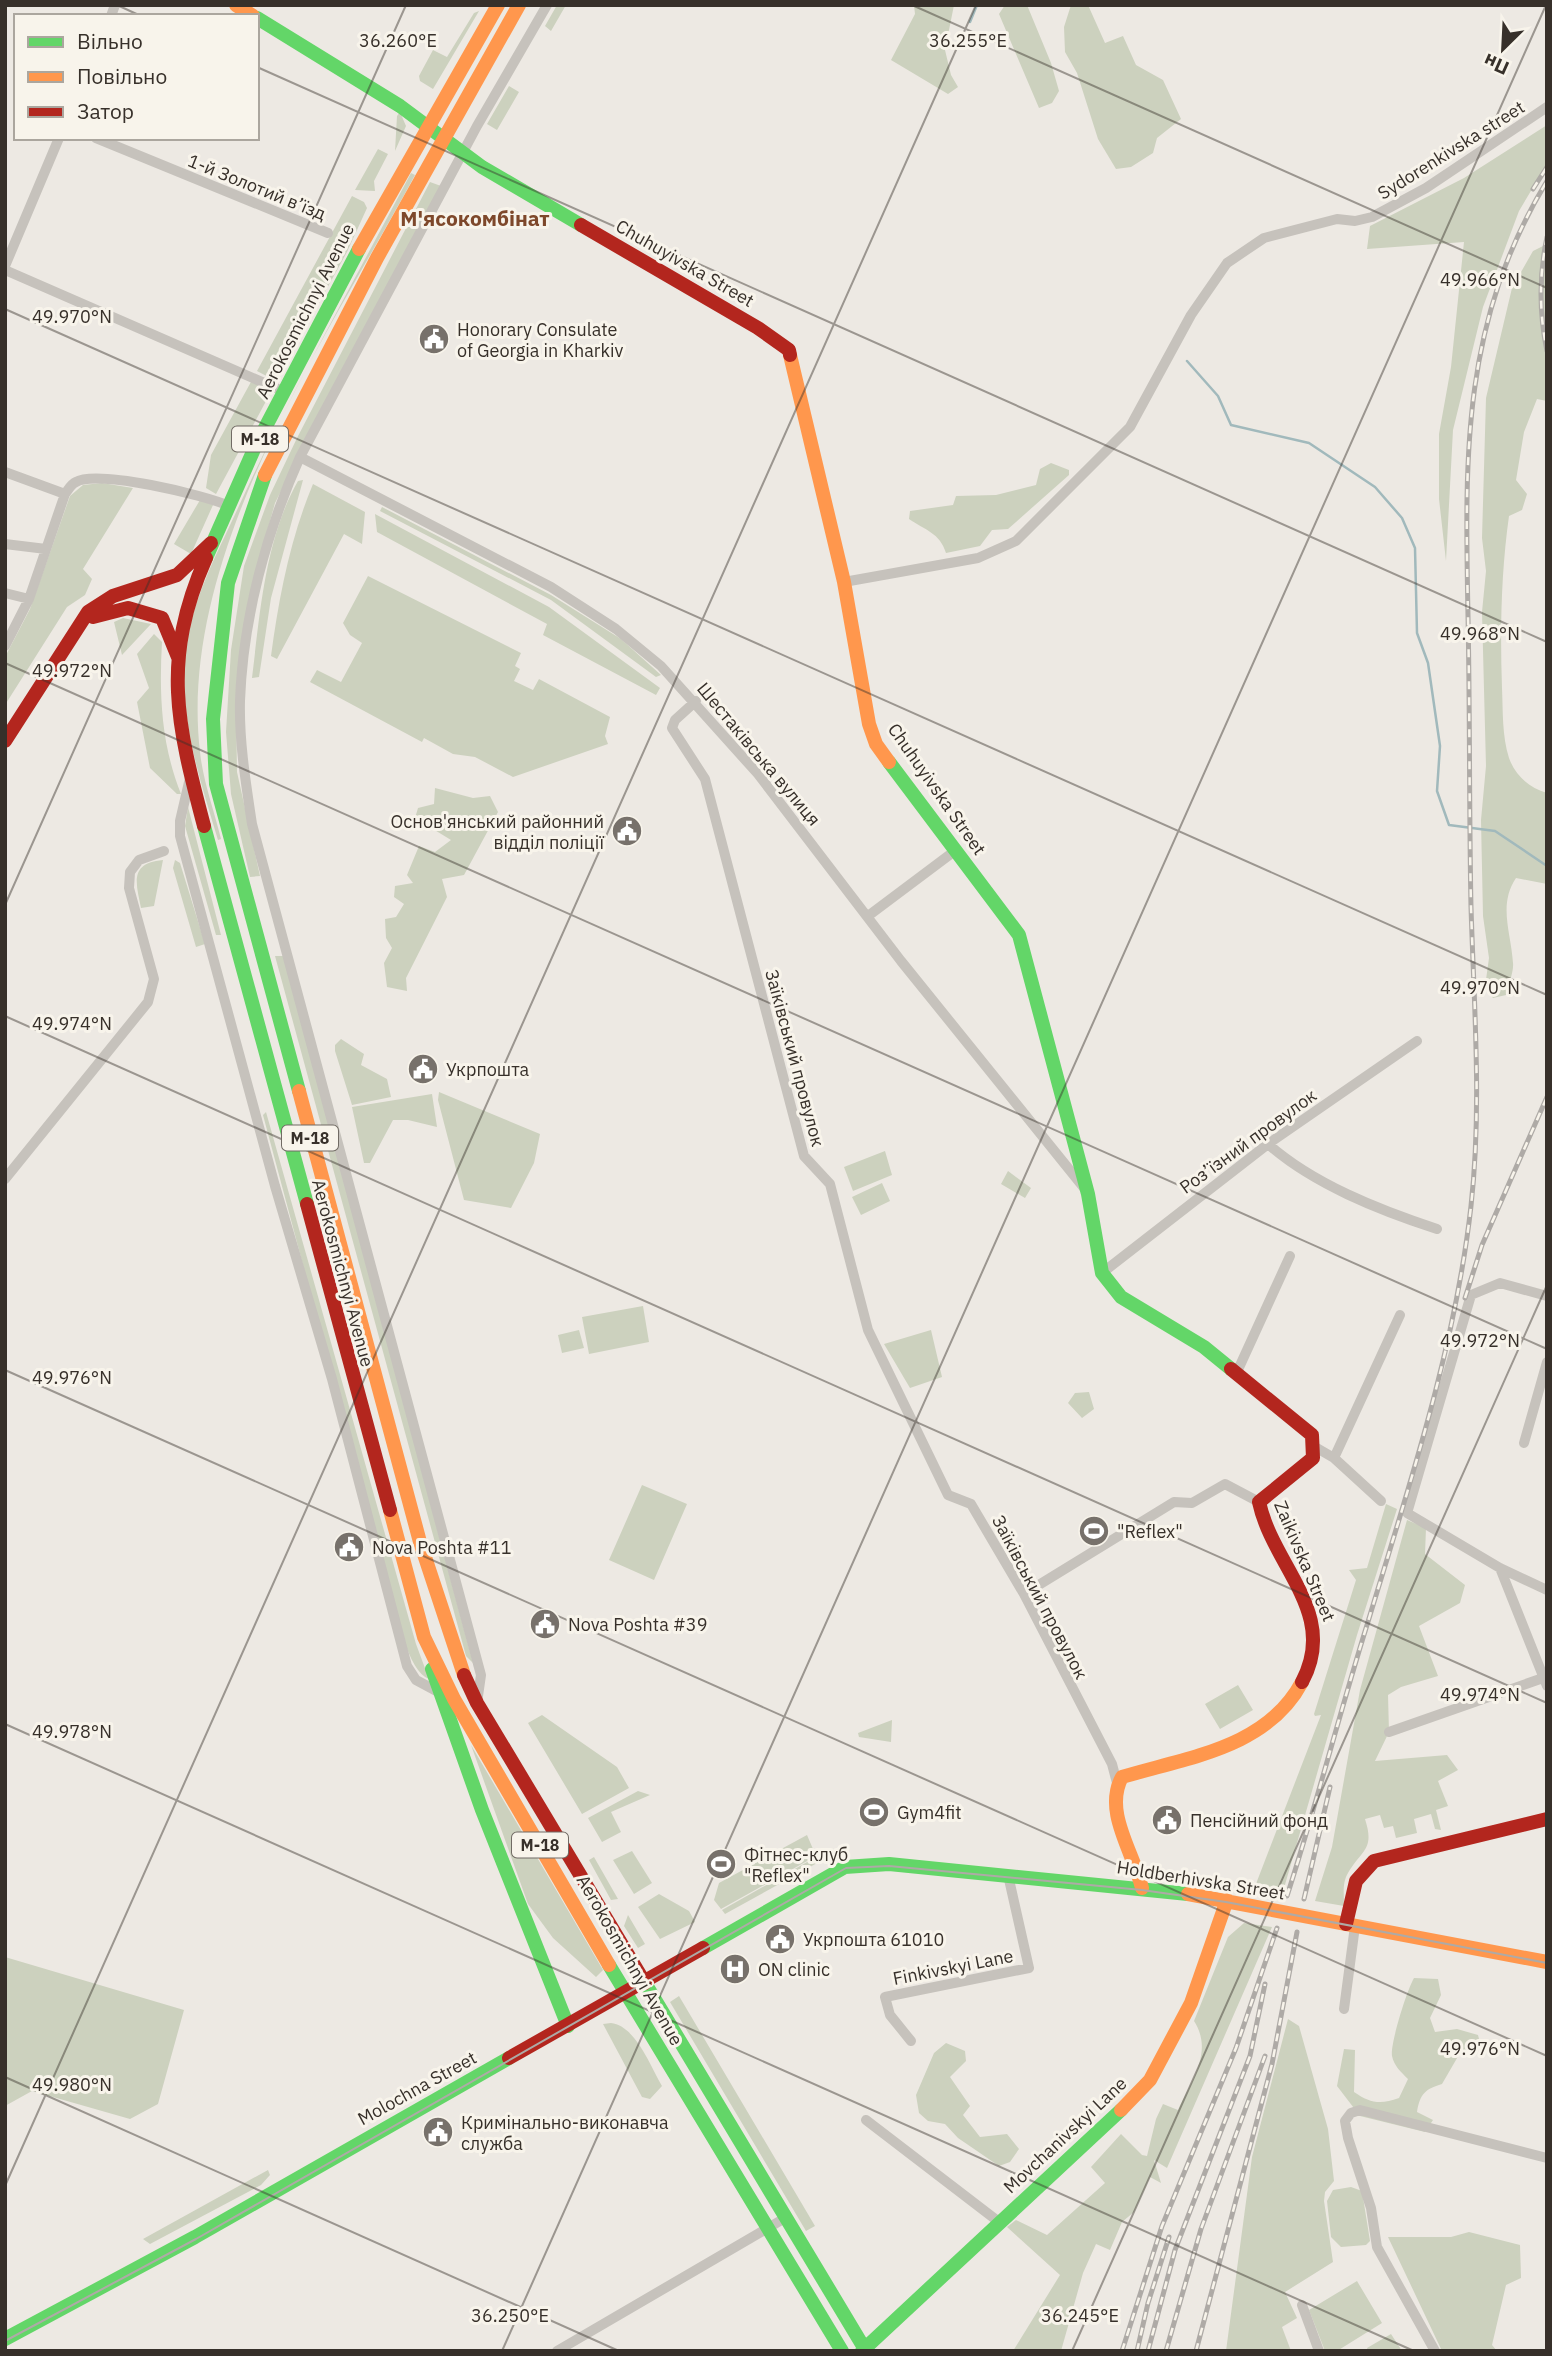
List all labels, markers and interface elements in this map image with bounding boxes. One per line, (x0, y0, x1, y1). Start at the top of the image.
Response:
legend (14, 14, 259, 140)
north arrow (1468, 14, 1538, 84)
text: Вільно (77, 27, 143, 55)
text: 36.260°E (359, 29, 437, 52)
text: 36.255°E (929, 29, 1007, 52)
text: Пн (1480, 48, 1512, 81)
text: Повільно (77, 62, 167, 90)
street label: Sydorenkivska street (1373, 95, 1529, 205)
text: Затор (77, 97, 134, 125)
street label: 1-й Золотий в’їзд (185, 149, 330, 225)
district label: М'ясокомбінат (400, 204, 550, 232)
street label: Chuhuyivska Street (612, 214, 758, 312)
street label: Aerokosmichnyi Avenue (251, 219, 359, 402)
text: 49.966°N (1440, 268, 1520, 291)
text: 49.970°N (32, 305, 112, 328)
place label: Honorary Consulate of Georgia in Kharkiv (457, 318, 623, 362)
public building icon: Honorary Consulate of Georgia in Kharkiv (417, 322, 451, 356)
road number: М-18 (232, 426, 288, 452)
text: 49.968°N (1440, 622, 1520, 645)
text: 49.972°N (32, 659, 112, 682)
street label: Шестаківська вулиця (692, 678, 826, 830)
street label: Chuhuyivska Street (883, 719, 991, 859)
place label: Основ'янський районний відділ поліції (391, 810, 604, 854)
public building icon: Основ'янський районний відділ поліції (610, 814, 644, 848)
street label: Заїківський провулок (760, 967, 830, 1149)
text: 49.970°N (1440, 976, 1520, 999)
text: 49.974°N (32, 1012, 112, 1035)
public building icon: Укрпошта (406, 1052, 440, 1086)
place label: Укрпошта (446, 1058, 529, 1081)
street label: Роз’їзний провулок (1175, 1083, 1321, 1198)
road number: М-18 (282, 1126, 338, 1150)
street label: Aerokosmichnyi Avenue (307, 1177, 379, 1370)
text: 49.972°N (1440, 1329, 1520, 1352)
text: 49.976°N (32, 1366, 112, 1389)
street label: Zaikivska Street (1269, 1497, 1341, 1625)
street label: Заїківський провулок (987, 1511, 1093, 1683)
sports icon: "Reflex" (1077, 1514, 1111, 1548)
place label: "Reflex" (1117, 1520, 1183, 1543)
public building icon: Nova Poshta #11 (332, 1530, 366, 1564)
place label: Nova Poshta #11 (372, 1536, 511, 1559)
public building icon: Nova Poshta #39 (528, 1607, 562, 1641)
place label: Nova Poshta #39 (568, 1613, 707, 1636)
text: 49.974°N (1440, 1683, 1520, 1706)
text: 49.978°N (32, 1720, 112, 1743)
sports icon: Gym4fit (857, 1795, 891, 1829)
place label: Gym4fit (897, 1801, 962, 1824)
public building icon: Пенсійний фонд (1150, 1803, 1184, 1837)
place label: Пенсійний фонд (1190, 1809, 1328, 1832)
road number: М-18 (512, 1832, 568, 1857)
place label: Фітнес-клуб "Reflex" (744, 1843, 848, 1887)
sports icon: Фітнес-клуб "Reflex" (704, 1847, 738, 1881)
street label: Holdberhivska Street (1115, 1855, 1287, 1905)
street label: Aerokosmichnyi Avenue (572, 1870, 688, 2050)
public building icon: Укрпошта 61010 (763, 1922, 797, 1956)
place label: Укрпошта 61010 (803, 1928, 944, 1951)
street label: Finkivskyi Lane (891, 1944, 1015, 1990)
hospital icon: ON clinic (718, 1952, 752, 1986)
place label: ON clinic (758, 1958, 830, 1981)
text: 49.976°N (1440, 2037, 1520, 2060)
street label: Molochna Street (354, 2046, 480, 2130)
street label: Movchanivskyi Lane (998, 2072, 1132, 2198)
text: 49.980°N (32, 2073, 112, 2096)
place label: Кримінально-виконавча служба (461, 2111, 669, 2155)
public building icon: Кримінально-виконавча служба (421, 2115, 455, 2149)
text: 36.250°E (471, 2304, 549, 2327)
text: 36.245°E (1041, 2304, 1119, 2327)

